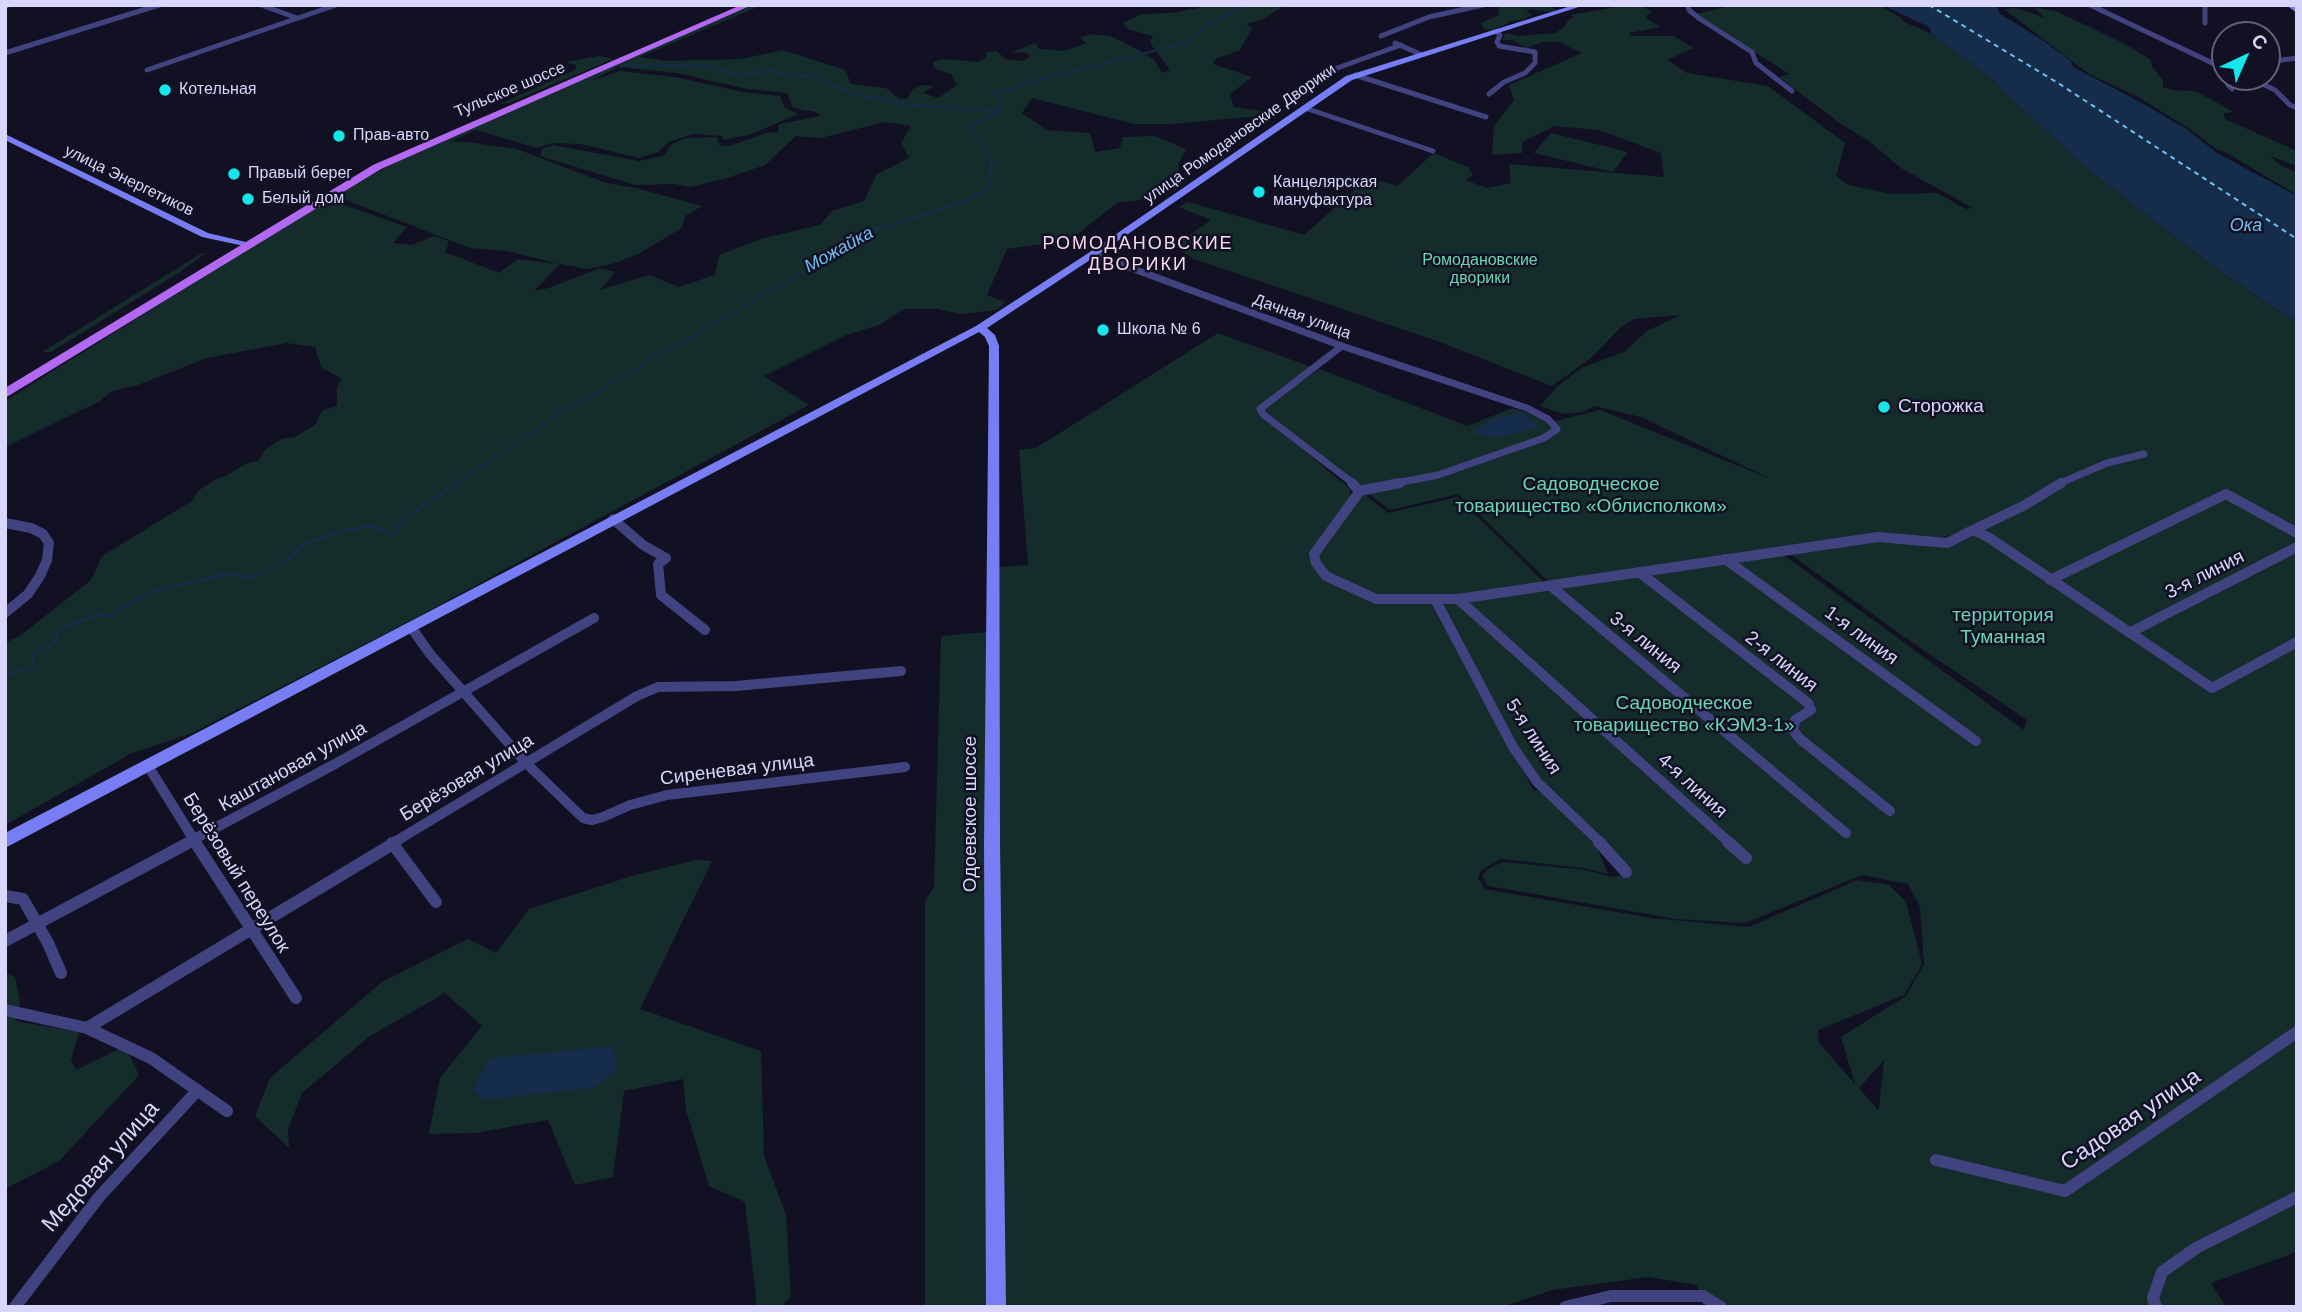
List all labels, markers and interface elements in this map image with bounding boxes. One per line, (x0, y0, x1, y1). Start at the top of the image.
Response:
north arrow (2211, 21, 2281, 91)
text: С (2247, 30, 2272, 54)
street label: Тульское шоссе (452, 58, 568, 122)
street label: улица Ромодановские Дворики (1140, 60, 1340, 208)
place label: Котельная (179, 80, 256, 100)
marker: Котельная (157, 82, 173, 98)
place label: Прав-авто (353, 126, 429, 146)
marker: Прав-авто (331, 128, 347, 144)
street label: улица Энергетиков (61, 141, 197, 221)
place label: Правый берег (248, 164, 352, 184)
marker: Правый берег (226, 166, 242, 182)
place label: Канцелярская мануфактура (1273, 173, 1377, 211)
marker: Канцелярская мануфактура (1251, 184, 1267, 200)
place label: Белый дом (262, 189, 344, 209)
marker: Белый дом (240, 191, 256, 207)
water label: Ока (2230, 215, 2262, 237)
water label: Можайка (801, 222, 877, 278)
district label: РОМОДАНОВСКИЕ ДВОРИКИ (1044, 233, 1232, 276)
park label: Ромодановские дворики (1422, 251, 1538, 289)
street label: Дачная улица (1251, 290, 1353, 344)
place label: Школа № 6 (1117, 320, 1201, 340)
marker: Школа № 6 (1095, 322, 1111, 338)
place label: Сторожка (1898, 396, 1984, 418)
marker: Сторожка (1876, 399, 1892, 415)
park label: Садоводческое товарищество «Облисполком» (1455, 474, 1727, 518)
street label: 3-я линия (2162, 545, 2248, 605)
street label: 1-я линия (1820, 602, 1902, 670)
park label: территория Туманная (1952, 605, 2054, 649)
street label: 3-я линия (1605, 607, 1685, 679)
street label: 2-я линия (1740, 627, 1822, 697)
park label: Садоводческое товарищество «КЭМЗ-1» (1574, 693, 1794, 737)
street label: 5-я линия (1500, 695, 1566, 779)
street label: Каштановая улица (215, 717, 371, 817)
street label: Берёзовая улица (396, 729, 538, 827)
street label: Одоевское шоссе (960, 736, 982, 892)
street label: Сиреневая улица (659, 749, 815, 791)
street label: 4-я линия (1653, 749, 1731, 823)
street label: Берёзовый переулок (178, 789, 294, 957)
street label: Садовая улица (2056, 1063, 2206, 1177)
street label: Медовая улица (37, 1096, 165, 1238)

